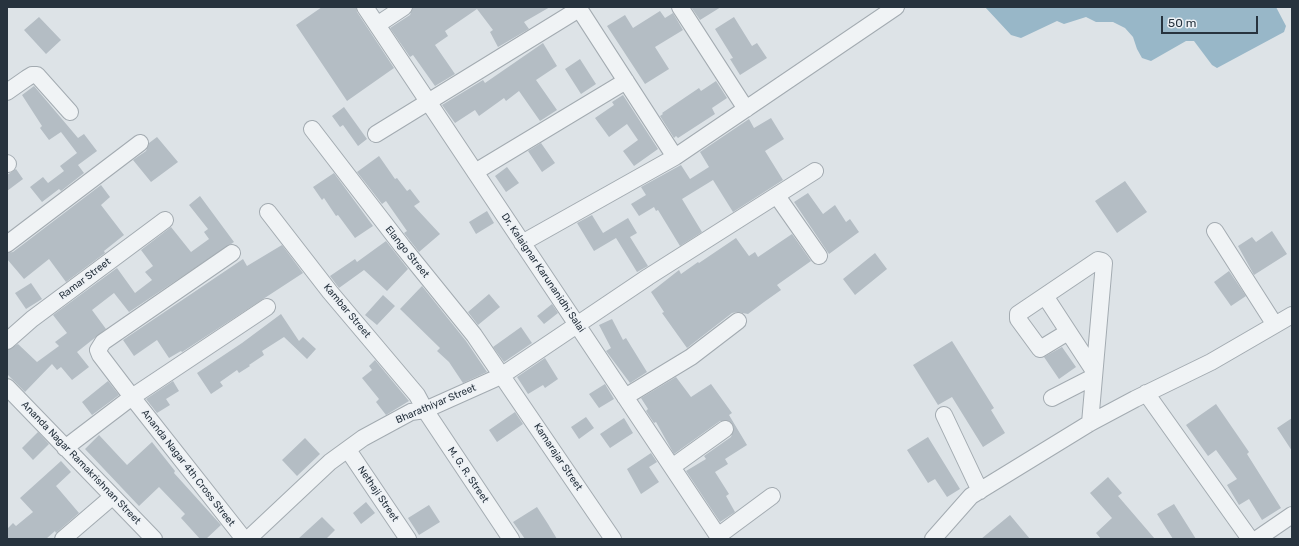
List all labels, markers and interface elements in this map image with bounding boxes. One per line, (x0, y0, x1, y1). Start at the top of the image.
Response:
scale bar (1163, 8, 1260, 34)
text: 50 m (1168, 16, 1196, 30)
street label: Dr. Kalaignar Karunanidhi Salai (499, 211, 587, 335)
street label: Elango Street (382, 224, 432, 280)
street label: Ramar Street (57, 256, 113, 302)
street label: Kambar Street (321, 281, 373, 341)
street label: Bharathiyar Street (394, 382, 478, 426)
street label: Ananda Nagar Ramakrishnan Street (19, 399, 143, 527)
street label: Ananda Nagar 4th Cross Street (139, 407, 237, 529)
street label: Kamarajar Street (531, 421, 585, 493)
street label: M. G. R. Street (445, 445, 491, 505)
street label: Nethaji Street (355, 464, 401, 524)

